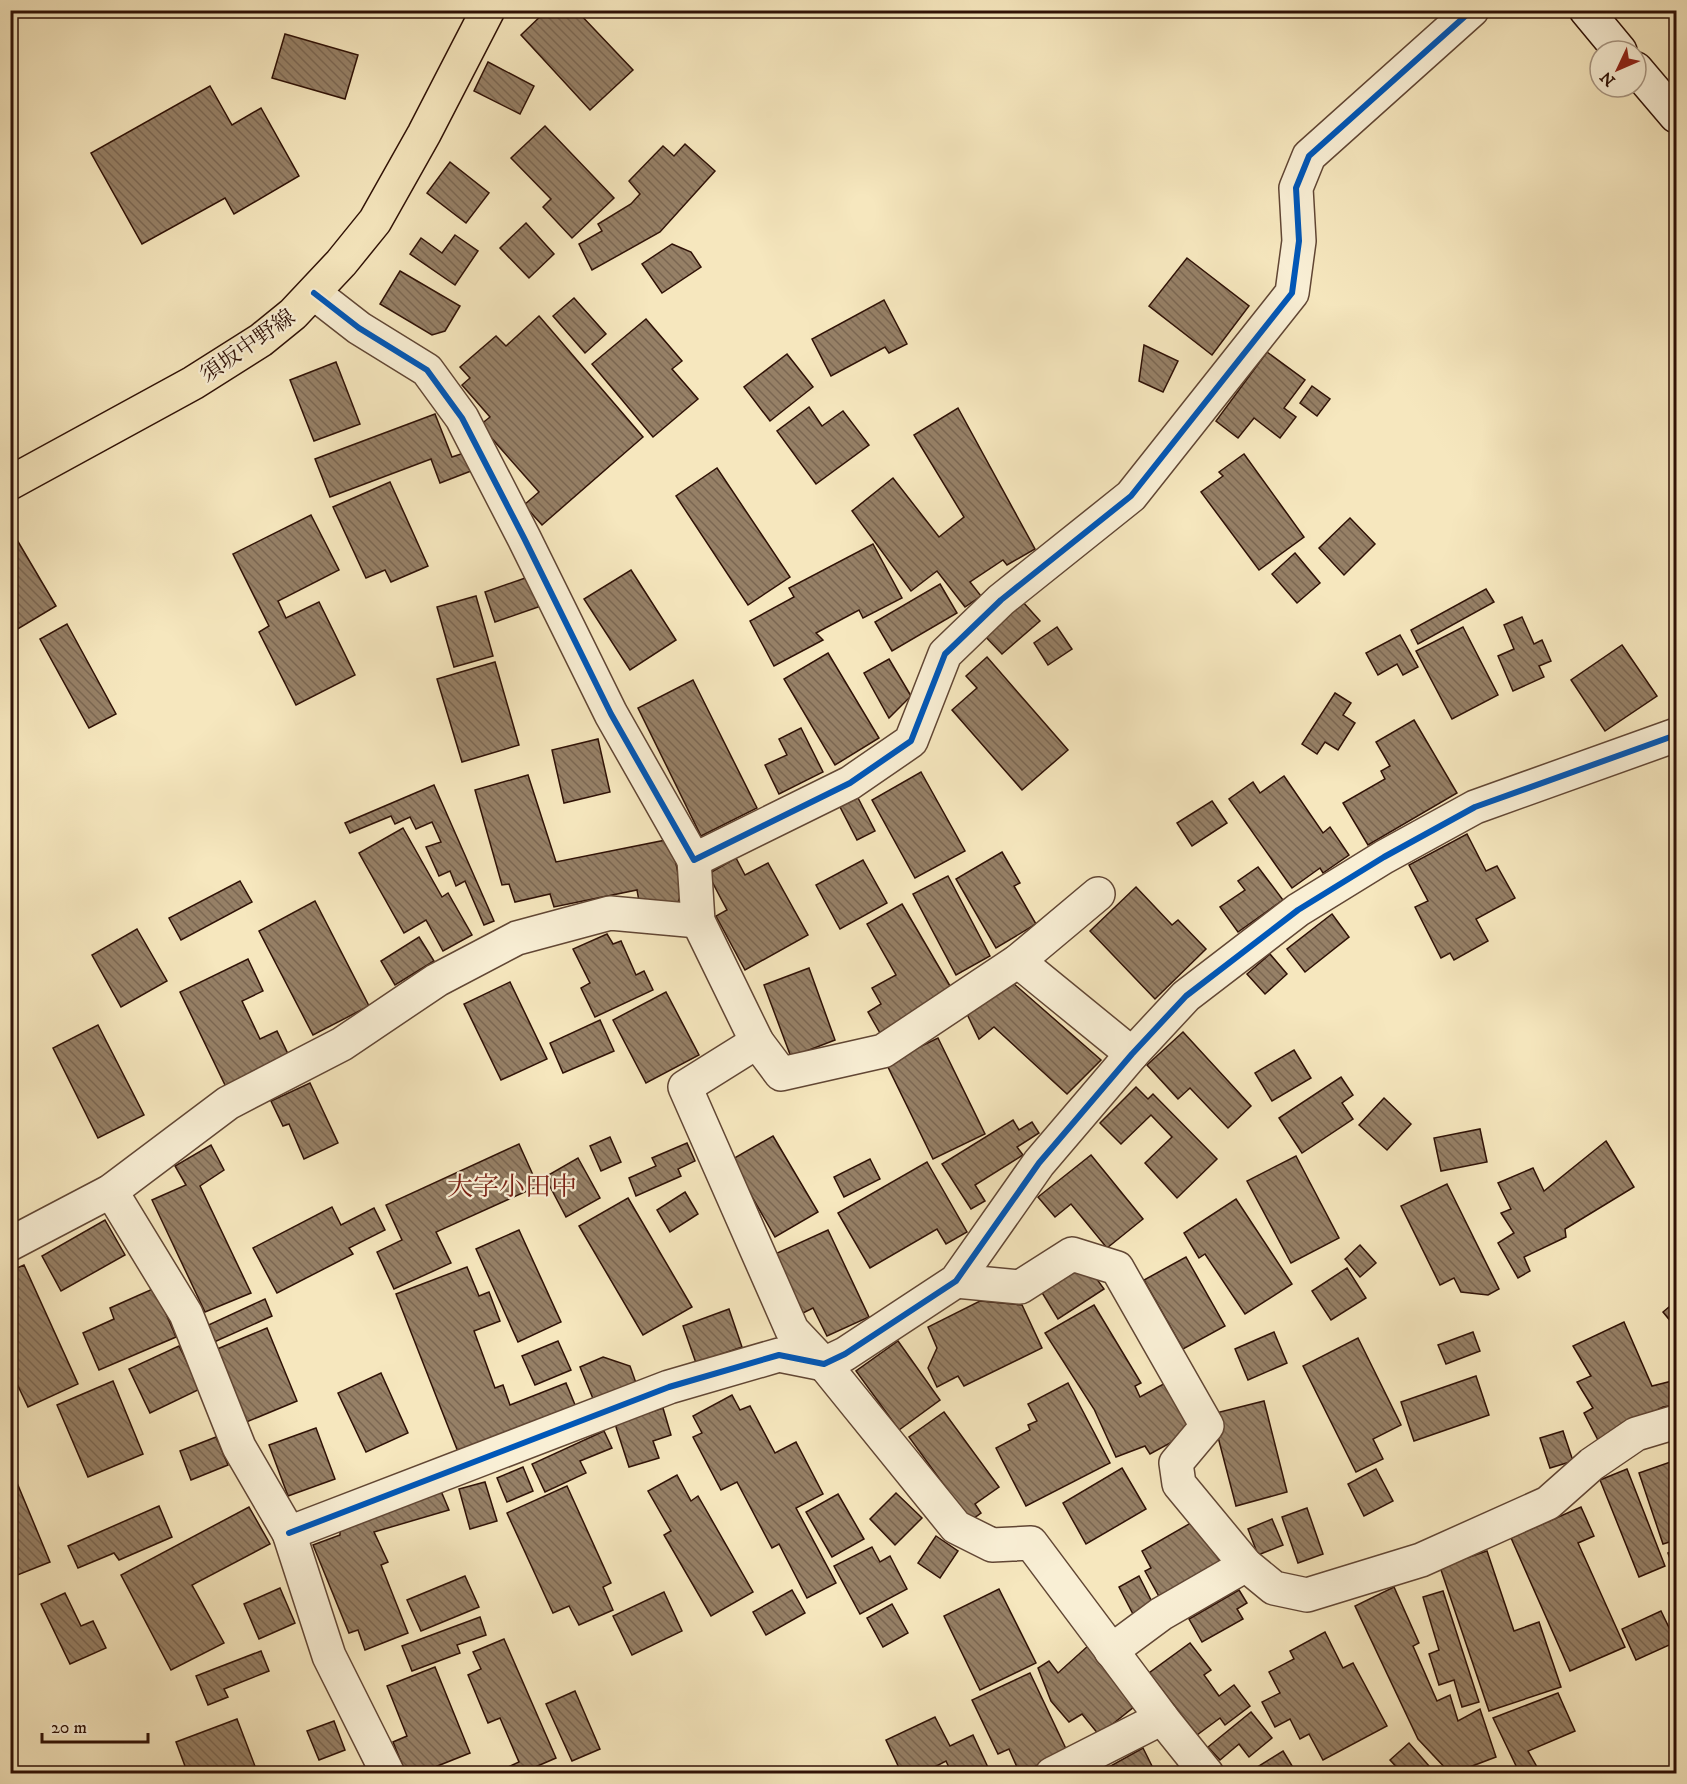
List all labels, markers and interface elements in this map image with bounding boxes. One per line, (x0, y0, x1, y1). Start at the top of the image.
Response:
north arrow (1588, 39, 1648, 99)
text: N (1596, 67, 1620, 90)
street label: 須坂中野線 (195, 304, 301, 389)
district label: 大字小田中 (447, 1171, 577, 1204)
scale bar (42, 1706, 148, 1744)
text: 20 m (51, 1717, 87, 1739)

